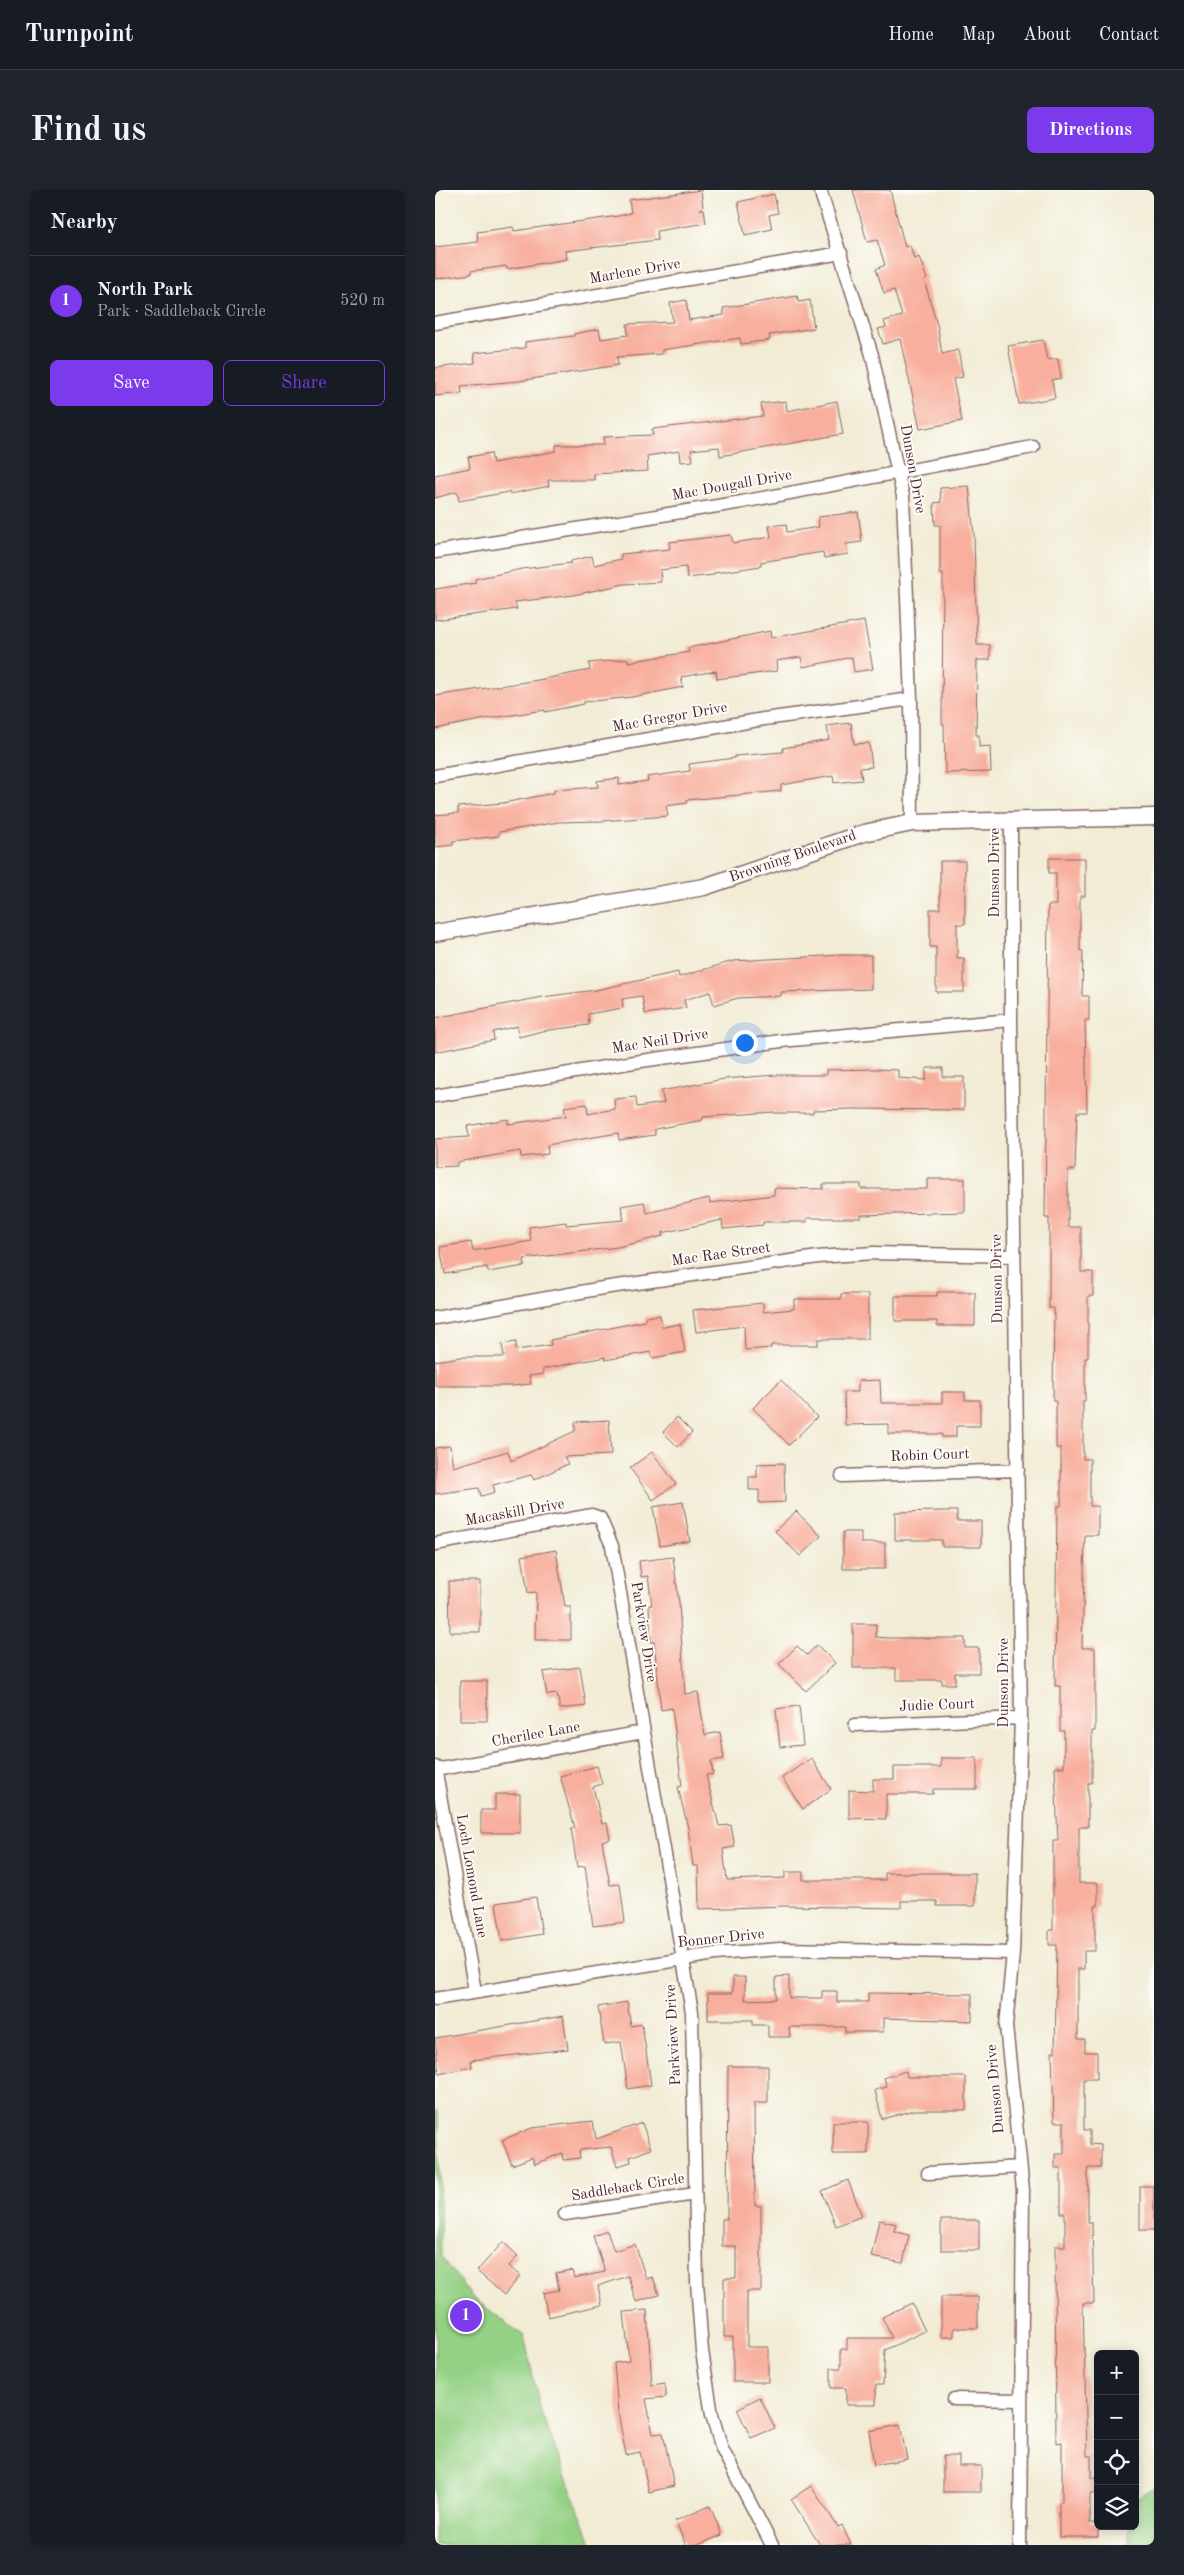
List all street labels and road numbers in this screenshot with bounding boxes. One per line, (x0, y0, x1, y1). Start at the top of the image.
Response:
street label: Marlene Drive (588, 257, 682, 287)
street label: Dunson Drive (897, 423, 927, 515)
street label: Mac Dougall Drive (671, 468, 793, 504)
street label: Mac Gregor Drive (611, 700, 729, 736)
street label: Browning Boulevard (727, 828, 859, 886)
street label: Dunson Drive (988, 828, 1003, 918)
street label: Mac Neil Drive (611, 1027, 709, 1057)
street label: Dunson Drive (990, 1234, 1006, 1324)
street label: Mac Rae Street (671, 1241, 771, 1269)
street label: Robin Court (890, 1447, 970, 1465)
street label: Macaskill Drive (464, 1497, 566, 1529)
street label: Parkview Drive (628, 1581, 658, 1683)
street label: Dunson Drive (997, 1638, 1012, 1728)
street label: Judie Court (899, 1697, 975, 1715)
street label: Cherilee Lane (490, 1720, 582, 1750)
street label: Loch Lomond Lane (453, 1813, 489, 1939)
street label: Bonner Drive (677, 1927, 765, 1951)
street label: Parkview Drive (664, 1984, 684, 2086)
street label: Dunson Drive (985, 2043, 1007, 2135)
street label: Saddleback Circle (570, 2172, 686, 2204)

